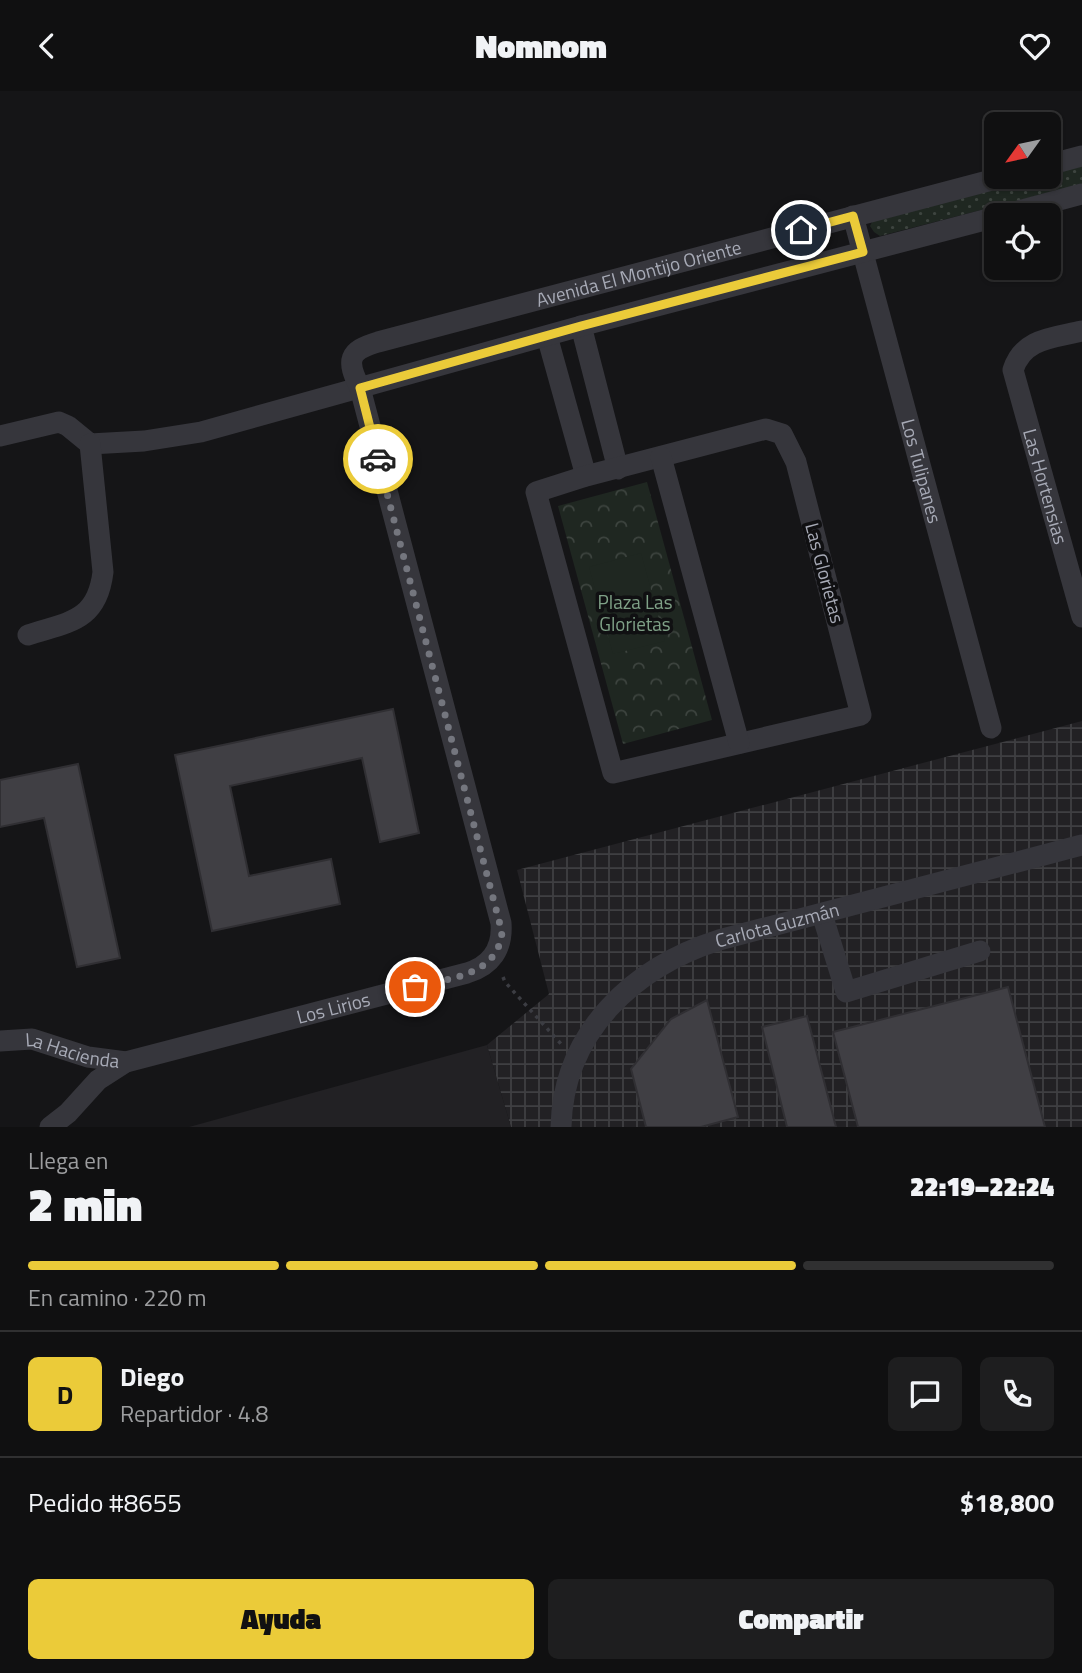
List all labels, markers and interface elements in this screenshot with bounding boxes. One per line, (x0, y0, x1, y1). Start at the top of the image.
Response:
text: Nomnom (475, 22, 607, 70)
icon: back (28, 27, 66, 65)
icon: heart (1016, 27, 1054, 65)
north arrow (984, 112, 1060, 189)
map controls (984, 112, 1061, 280)
pin (771, 200, 831, 260)
button: locate (984, 203, 1061, 280)
icon: home (782, 211, 820, 249)
street label: Avenida El Montijo Oriente (533, 232, 744, 314)
street label: Los Tulipanes (894, 415, 950, 526)
courier (343, 424, 413, 494)
street label: Las Hortensias (1016, 425, 1076, 548)
icon: car (359, 440, 397, 478)
street label: Las Glorietas (798, 519, 853, 627)
park label: Plaza Las Glorietas (598, 587, 673, 638)
street label: Carlota Guzmán (712, 894, 842, 954)
pin (385, 957, 445, 1017)
icon: bag (396, 968, 434, 1006)
street label: Los Lirios (293, 984, 373, 1031)
street label: La Hacienda (24, 1024, 122, 1075)
text: Llega en (28, 1143, 108, 1178)
text: 22:19–22:24 (910, 1167, 1054, 1206)
text: 2 min (28, 1169, 142, 1239)
text: En camino · 220 m (28, 1280, 206, 1315)
text: Diego (120, 1357, 184, 1396)
button: chat (888, 1357, 962, 1431)
button: phone (980, 1357, 1054, 1431)
text: D (57, 1375, 73, 1414)
text: Repartidor · 4.8 (120, 1396, 268, 1431)
text: Pedido #8655 (28, 1483, 182, 1522)
text: $18,800 (960, 1483, 1054, 1522)
button: Ayuda (28, 1579, 534, 1659)
button: Compartir (548, 1579, 1054, 1659)

